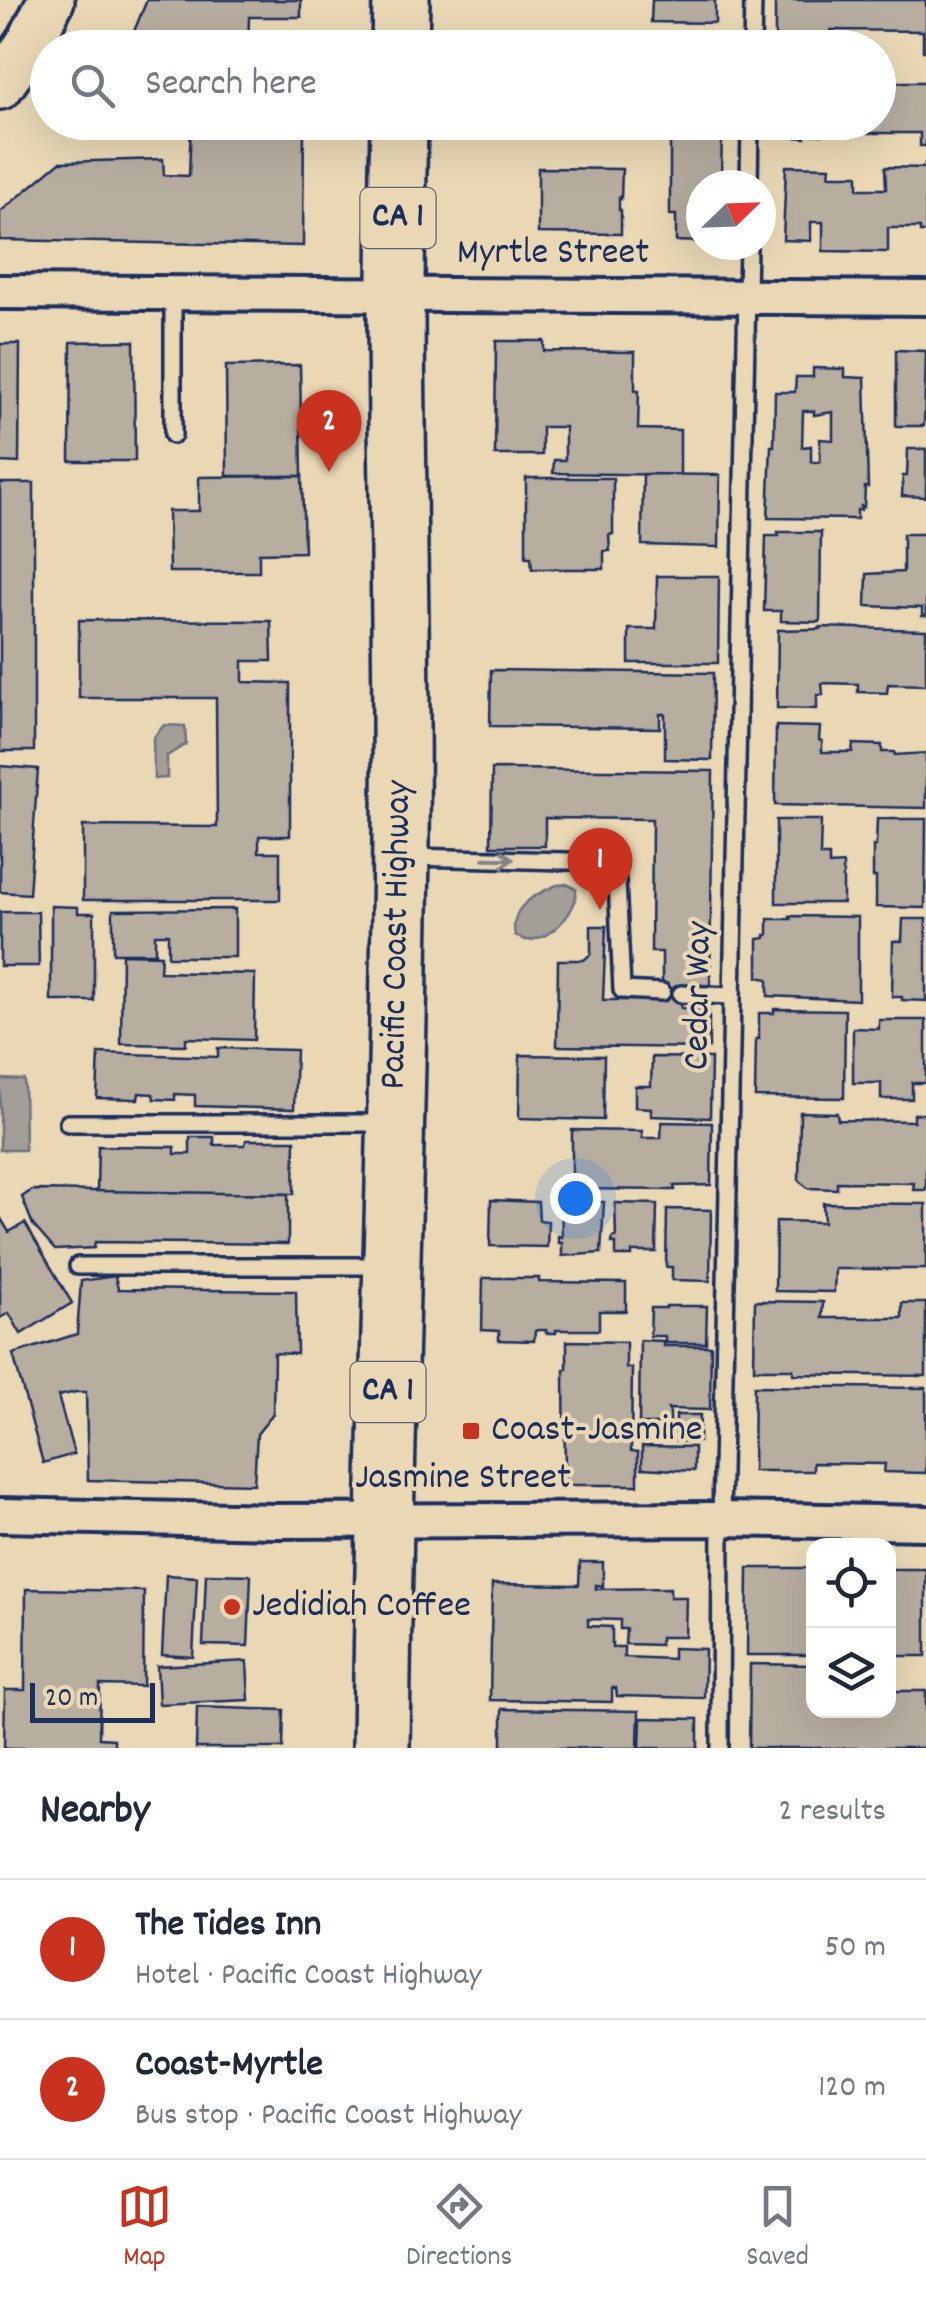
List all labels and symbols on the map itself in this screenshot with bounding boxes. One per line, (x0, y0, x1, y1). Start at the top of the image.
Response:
north arrow (686, 170, 776, 260)
road number: CA 1 (360, 188, 436, 248)
street label: Myrtle Street (457, 227, 649, 282)
pin: 2 (296, 390, 362, 472)
street label: Pacific Coast Highway (368, 779, 428, 1090)
pin: 1 (568, 828, 632, 910)
one-way arrow (482, 850, 514, 868)
street label: Cedar Way (671, 920, 729, 1071)
your location (550, 1173, 601, 1224)
road number: CA 1 (350, 1362, 426, 1422)
place label: Coast-Jasmine (491, 1404, 703, 1459)
marker: Coast-Jasmine (460, 1420, 482, 1442)
street label: Jasmine Street (355, 1452, 571, 1507)
place label: Jedidiah Coffee (252, 1580, 471, 1635)
marker: Jedidiah Coffee (221, 1596, 243, 1618)
scale bar (30, 1678, 155, 1722)

